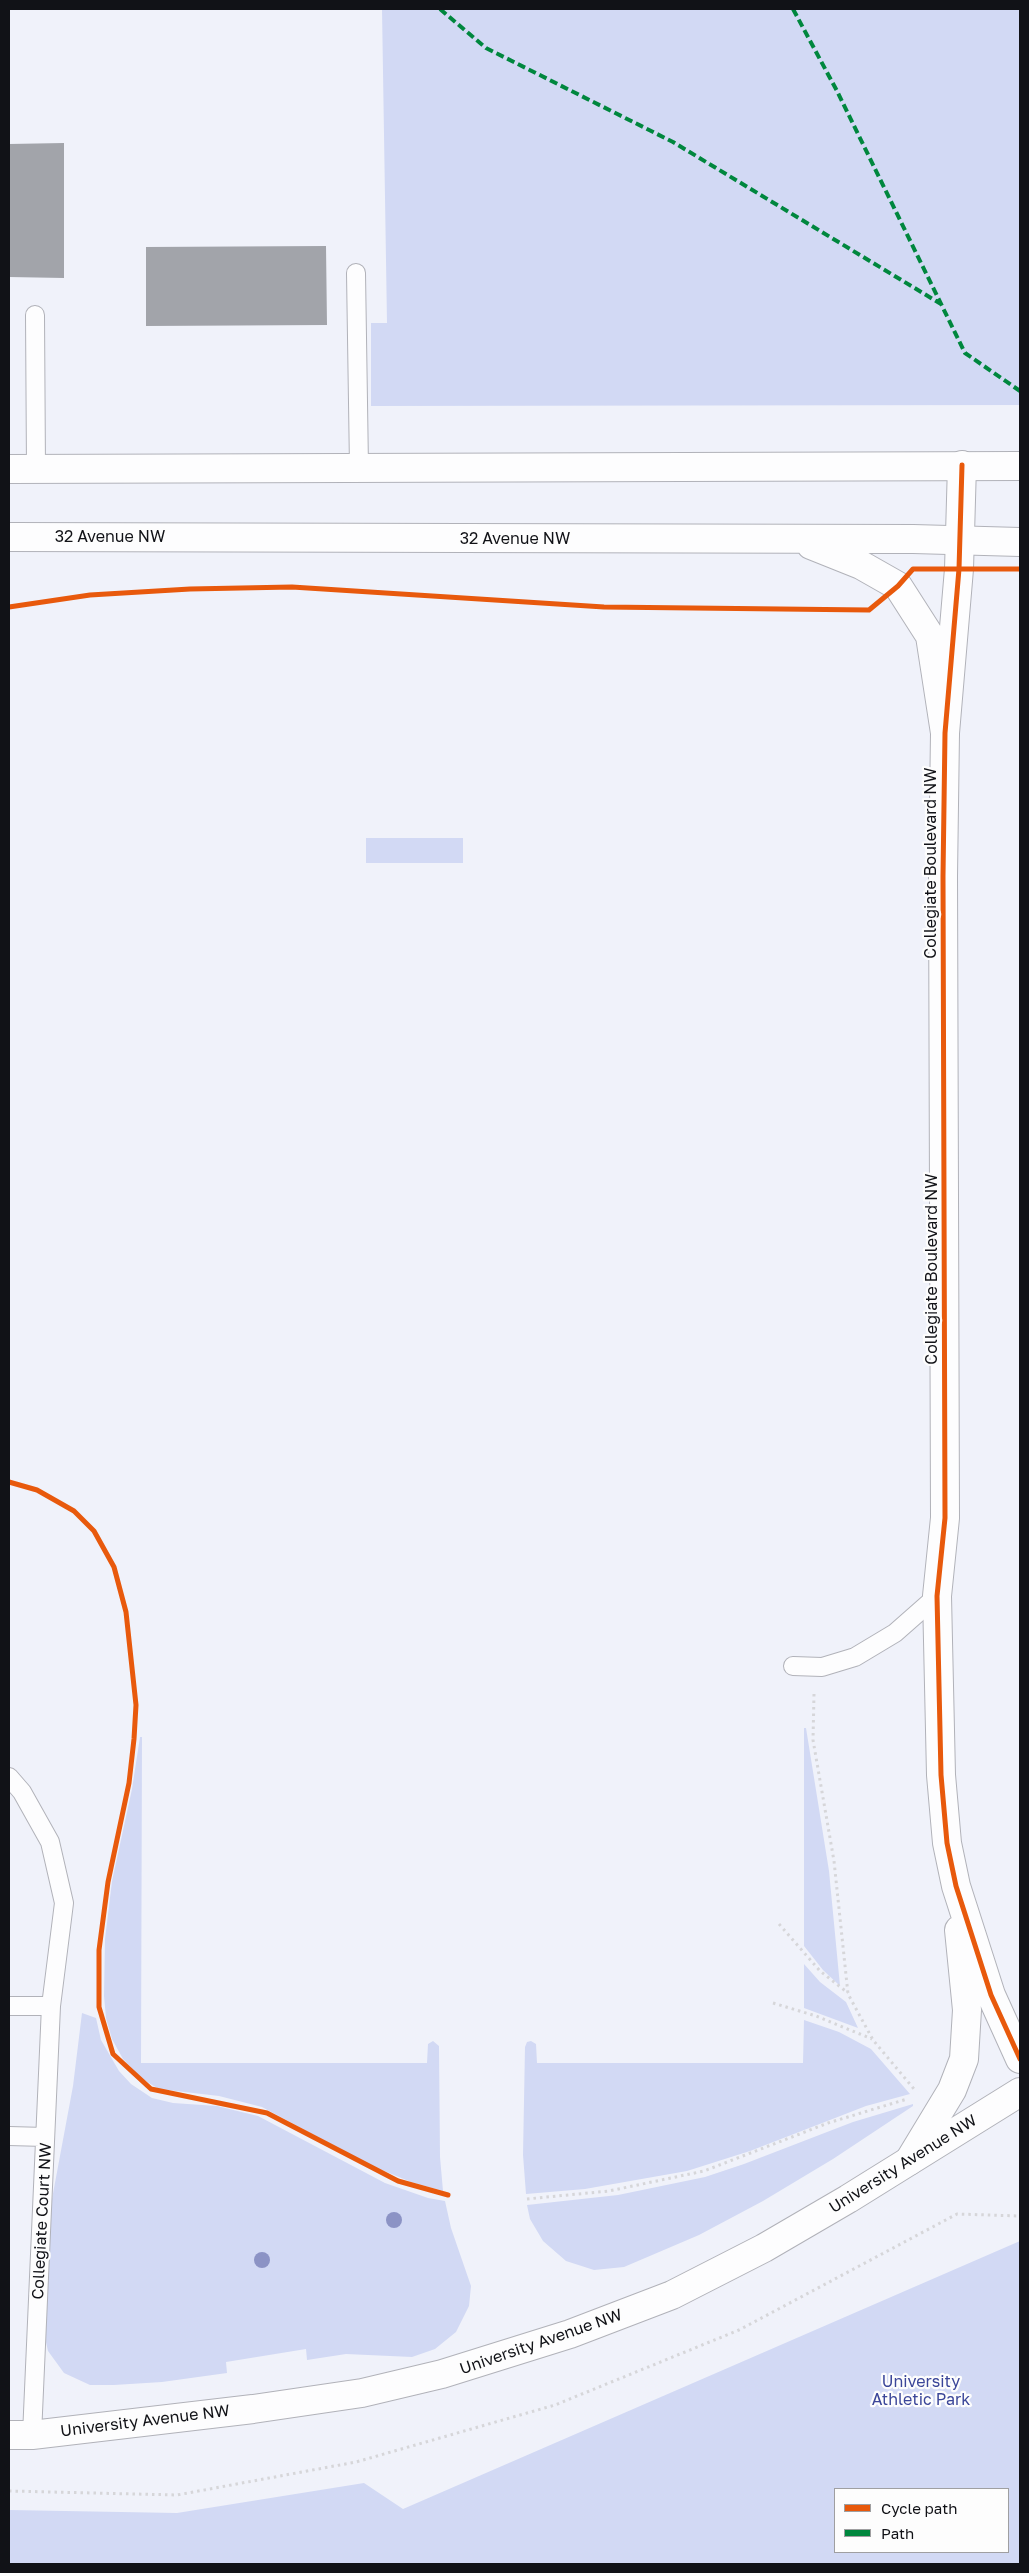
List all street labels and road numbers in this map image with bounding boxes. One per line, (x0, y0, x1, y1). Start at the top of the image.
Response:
street label: 32 Avenue NW (55, 527, 165, 547)
street label: 32 Avenue NW (460, 529, 570, 549)
street label: Collegiate Boulevard NW (921, 767, 941, 959)
street label: Collegiate Boulevard NW (922, 1173, 942, 1365)
street label: University Avenue NW (826, 2111, 980, 2217)
street label: Collegiate Court NW (28, 2142, 56, 2300)
street label: University Avenue NW (457, 2305, 625, 2379)
street label: University Avenue NW (59, 2401, 231, 2441)

